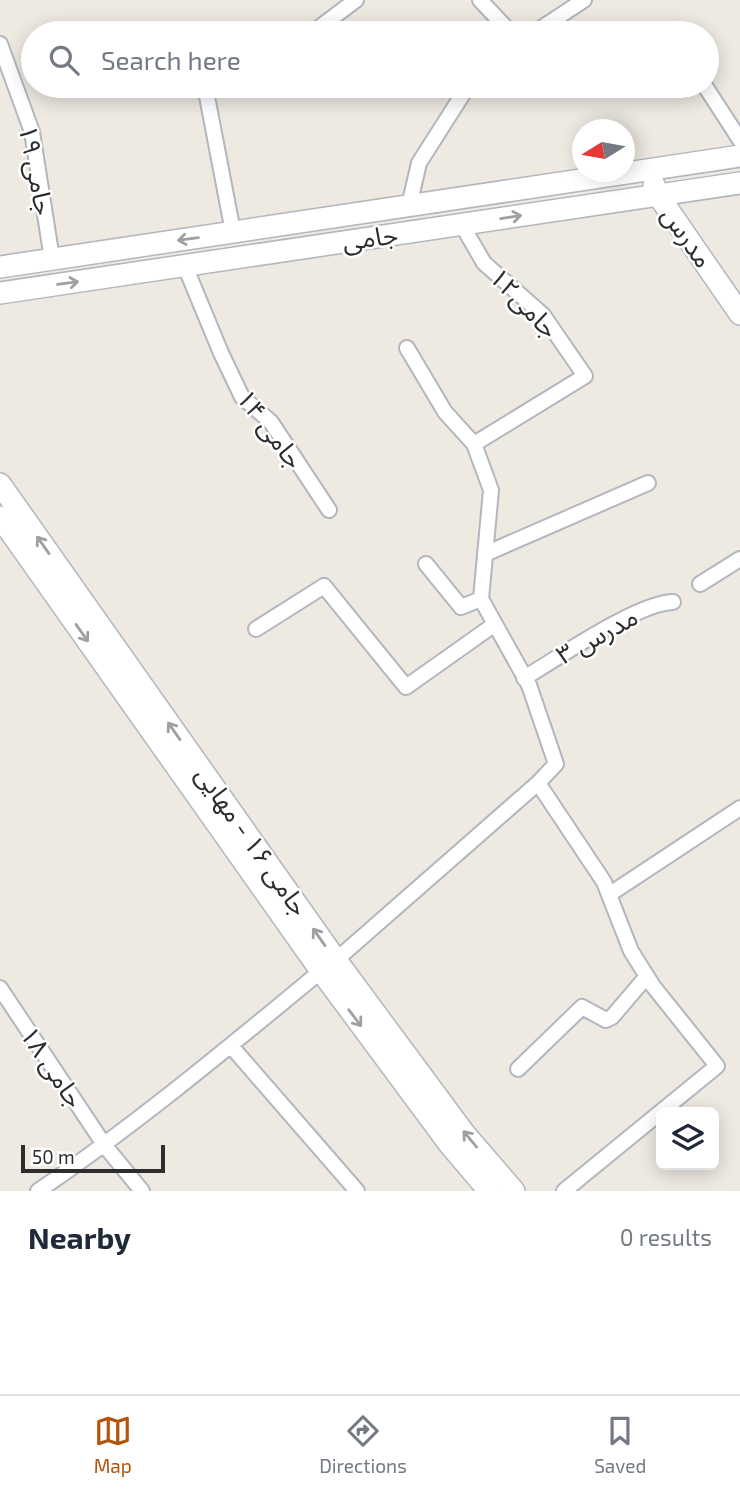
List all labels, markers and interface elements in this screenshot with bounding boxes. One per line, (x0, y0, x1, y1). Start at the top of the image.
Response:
search box (21, 21, 719, 98)
icon: search (45, 41, 83, 79)
text: Search here (101, 44, 241, 75)
north arrow (572, 119, 635, 182)
street label: جامی ۱۹ (13, 122, 61, 218)
street label: مدرس (655, 200, 720, 273)
one-way arrow (499, 210, 521, 223)
street label: جامی (340, 217, 400, 257)
one-way arrow (177, 232, 200, 245)
street label: جامی۱۲ (484, 260, 566, 344)
one-way arrow (56, 277, 78, 290)
street label: جامی ۱۴ (231, 382, 311, 474)
one-way arrow (36, 536, 50, 555)
street label: مدرس ۳ (550, 600, 643, 671)
one-way arrow (75, 623, 89, 642)
one-way arrow (167, 722, 181, 741)
street label: جامی ۱۶ - مهایی (189, 759, 316, 922)
one-way arrow (312, 928, 326, 947)
one-way arrow (348, 1008, 363, 1027)
street label: جامی ۱۸ (14, 1020, 92, 1113)
map controls (656, 1107, 719, 1170)
button: layers (656, 1107, 719, 1170)
one-way arrow (462, 1130, 478, 1148)
scale bar (21, 1142, 164, 1174)
text: 50 m (32, 1145, 75, 1168)
text: Nearby (28, 1219, 131, 1255)
text: 0 results (620, 1223, 712, 1251)
tab: Map (94, 1412, 132, 1477)
tab: Directions (319, 1412, 407, 1477)
tab: Saved (594, 1412, 646, 1477)

